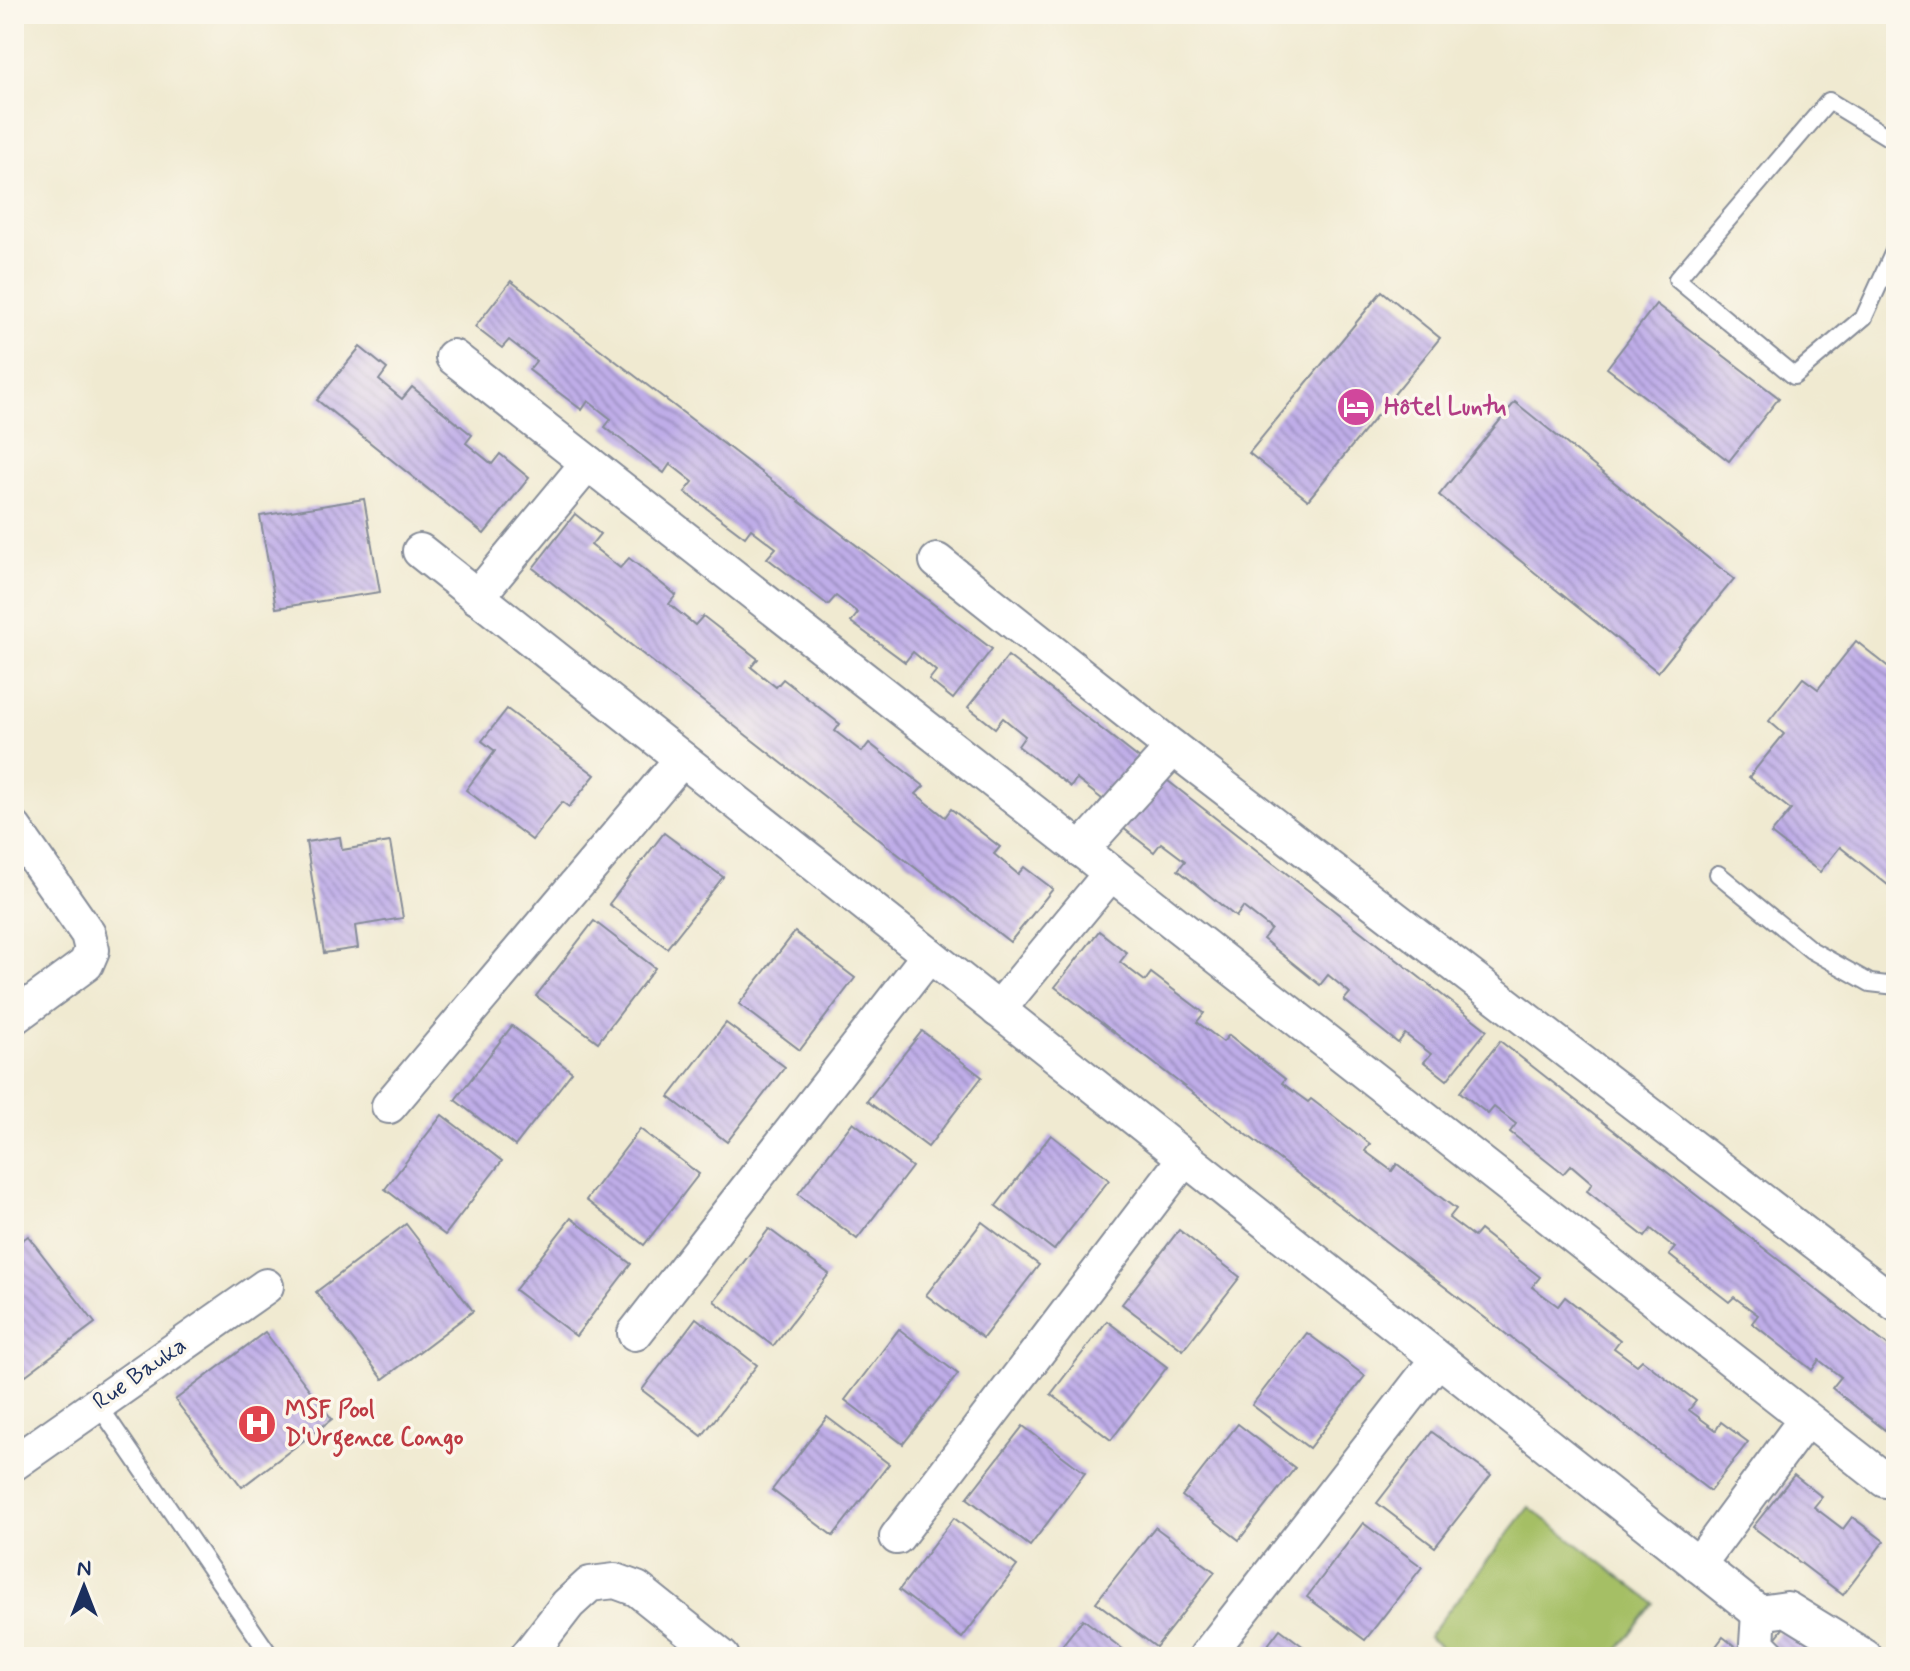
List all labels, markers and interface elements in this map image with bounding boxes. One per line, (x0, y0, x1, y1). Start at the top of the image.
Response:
hotel icon: Hôtel Luntu (1335, 386, 1377, 428)
place label: Hôtel Luntu (1384, 392, 1506, 423)
street label: Rue Bauka (87, 1330, 193, 1418)
place label: MSF Pool D'Urgence Congo (285, 1395, 464, 1457)
hospital icon: MSF Pool D'Urgence Congo (236, 1403, 278, 1445)
north arrow (44, 1547, 124, 1627)
text: N (77, 1555, 91, 1583)

